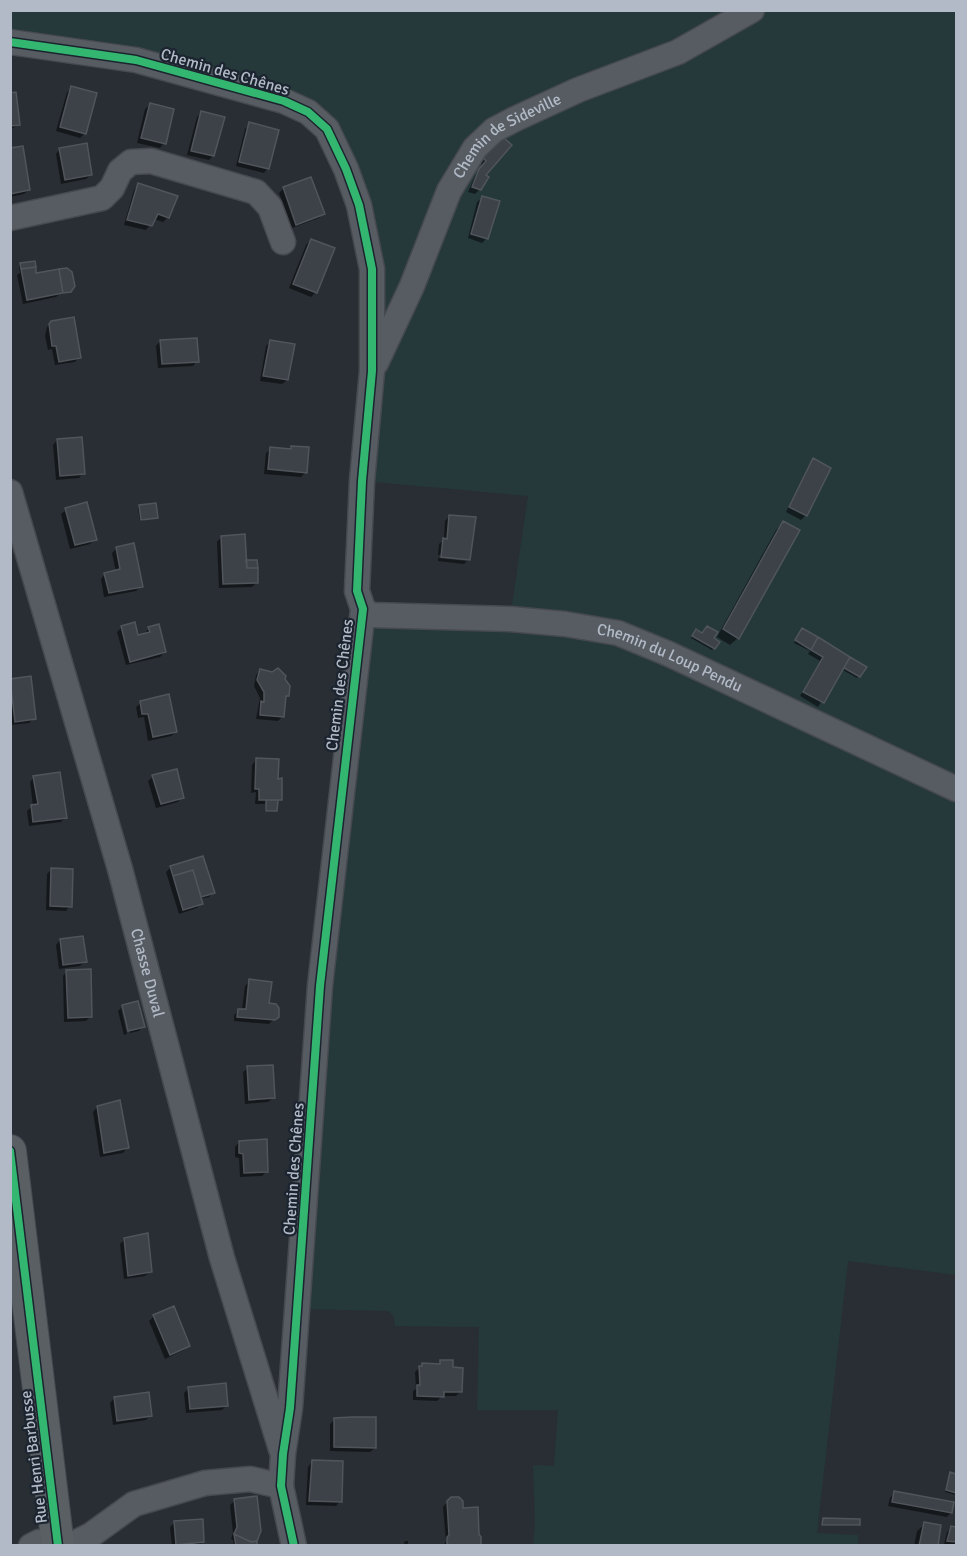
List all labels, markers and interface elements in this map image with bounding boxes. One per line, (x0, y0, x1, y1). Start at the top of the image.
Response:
street label: Chemin des Chênes (158, 44, 292, 100)
street label: Chemin de Sideville (449, 89, 564, 182)
street label: Chemin des Chênes (322, 618, 358, 752)
street label: Chemin du Loup Pendu (595, 620, 746, 697)
street label: Chasse Duval (126, 926, 169, 1020)
street label: Chemin des Chênes (279, 1102, 309, 1236)
street label: Rue Henri Barbusse (16, 1389, 52, 1525)

